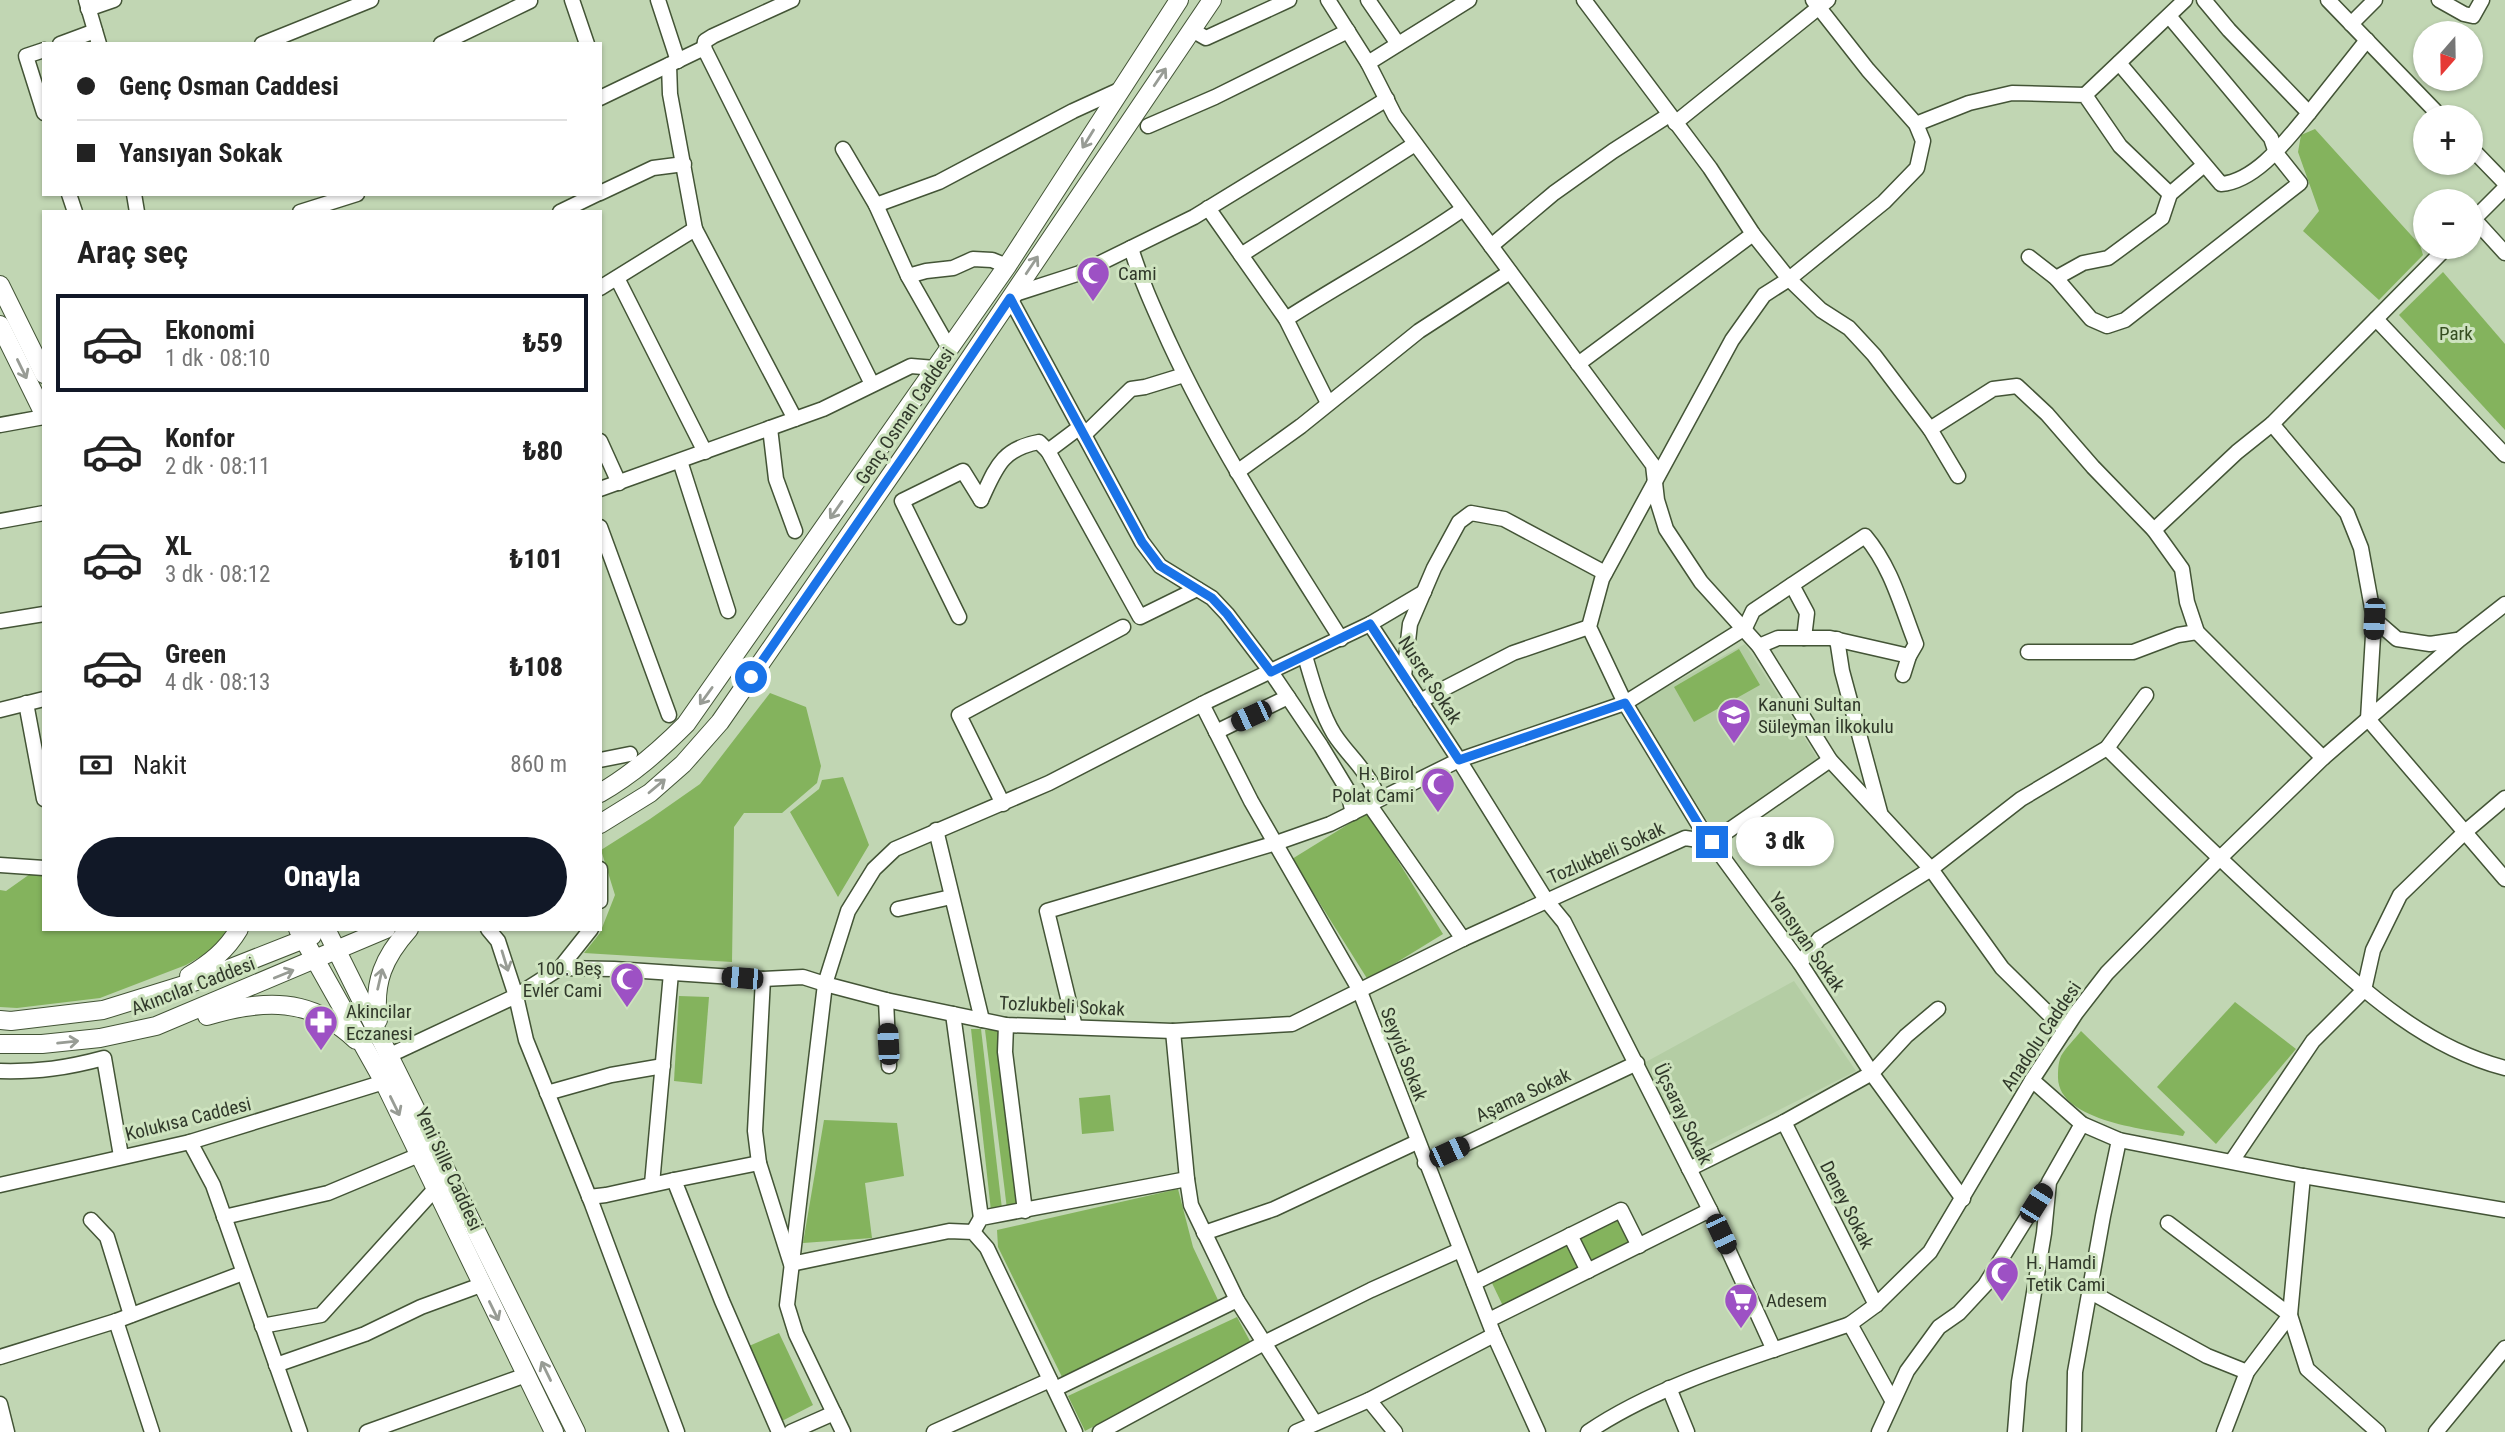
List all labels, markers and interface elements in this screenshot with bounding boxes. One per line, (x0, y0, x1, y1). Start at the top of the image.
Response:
north arrow (2413, 21, 2483, 91)
map controls (2413, 21, 2483, 259)
one-way arrow (1153, 68, 1167, 87)
text: Genç Osman Caddesi (119, 71, 339, 101)
button: + (2413, 105, 2483, 175)
one-way arrow (1081, 129, 1095, 149)
text: Yansıyan Sokak (119, 138, 282, 168)
button: − (2413, 189, 2483, 259)
text: Araç seç (77, 233, 188, 271)
mosque icon: Cami (1074, 254, 1112, 303)
one-way arrow (1025, 256, 1039, 275)
place label: Cami (1118, 262, 1157, 285)
icon: car (81, 312, 144, 375)
text: Ekonomi (165, 315, 255, 345)
park label: Park (2439, 322, 2473, 345)
text: ₺59 (522, 328, 563, 358)
street label: Genç Osman Caddesi (851, 343, 959, 489)
text: 1 dk · 08:10 (165, 345, 270, 372)
one-way arrow (15, 358, 29, 379)
icon: car (81, 420, 144, 483)
text: Konfor (165, 423, 235, 453)
text: ₺80 (522, 436, 563, 466)
text: 2 dk · 08:11 (165, 453, 270, 480)
one-way arrow (829, 499, 843, 519)
icon: car (81, 528, 144, 591)
text: XL (165, 531, 192, 561)
text: ₺101 (509, 544, 563, 574)
text: 3 dk · 08:12 (165, 561, 270, 588)
car (2363, 597, 2386, 641)
street label: Nusret Sokak (1393, 632, 1467, 728)
icon: car (81, 636, 144, 699)
text: Green (165, 639, 226, 669)
text: ₺108 (509, 652, 563, 682)
route start (735, 661, 767, 693)
text: 4 dk · 08:13 (165, 669, 270, 696)
one-way arrow (699, 686, 713, 705)
place label: Kanuni Sultan Süleyman İlkokulu (1758, 693, 1894, 738)
school or university icon: Kanuni Sultan Süleyman İlkokulu (1715, 696, 1753, 745)
car (1228, 698, 1275, 734)
icon: cash (77, 746, 115, 784)
text: Nakit (133, 750, 187, 780)
text: 860 m (510, 751, 567, 778)
place label: H. Birol Polat Cami (1332, 762, 1414, 807)
mosque icon: H. Birol Polat Cami (1419, 765, 1457, 814)
one-way arrow (648, 779, 666, 794)
street label: Tozlukbeli Sokak (1544, 817, 1669, 889)
callout: 3 dk (1736, 818, 1834, 866)
route end (1696, 826, 1728, 858)
text: 3 dk (1765, 828, 1805, 855)
button: Onayla (77, 837, 567, 917)
street label: Yansıyan Sokak (1764, 888, 1850, 997)
one-way arrow (499, 950, 512, 972)
street label: Akıncılar Caddesi (128, 952, 258, 1020)
place label: 100. Beş Evler Cami (523, 957, 602, 1002)
mosque icon: 100. Beş Evler Cami (608, 960, 646, 1009)
one-way arrow (272, 966, 294, 979)
car (721, 966, 764, 990)
one-way arrow (374, 968, 387, 991)
street label: Anadolu Caddesi (1996, 977, 2086, 1095)
street label: Tozlukbeli Sokak (999, 991, 1126, 1021)
place label: Akincilar Eczanesi (346, 1000, 413, 1045)
pharmacy icon: Akincilar Eczanesi (302, 1003, 340, 1052)
street label: Seyyid Sokak (1376, 1004, 1432, 1104)
car (877, 1022, 900, 1066)
one-way arrow (56, 1035, 79, 1048)
street label: Üçsaray Sokak (1649, 1060, 1718, 1169)
street label: Aşama Sokak (1472, 1063, 1575, 1127)
street label: Kolukısa Caddesi (123, 1092, 253, 1146)
one-way arrow (389, 1095, 403, 1116)
street label: Yeni Sille Caddesi (410, 1104, 488, 1234)
car (1426, 1134, 1473, 1170)
street label: Deney Sokak (1815, 1157, 1879, 1253)
car (2016, 1180, 2057, 1226)
car (1703, 1211, 1740, 1257)
place label: H. Hamdi Tetik Cami (2026, 1251, 2105, 1296)
mosque icon: H. Hamdi Tetik Cami (1983, 1254, 2021, 1303)
supermarket icon: Adesem (1722, 1281, 1760, 1330)
place label: Adesem (1766, 1289, 1827, 1312)
one-way arrow (488, 1300, 502, 1321)
one-way arrow (538, 1361, 552, 1382)

